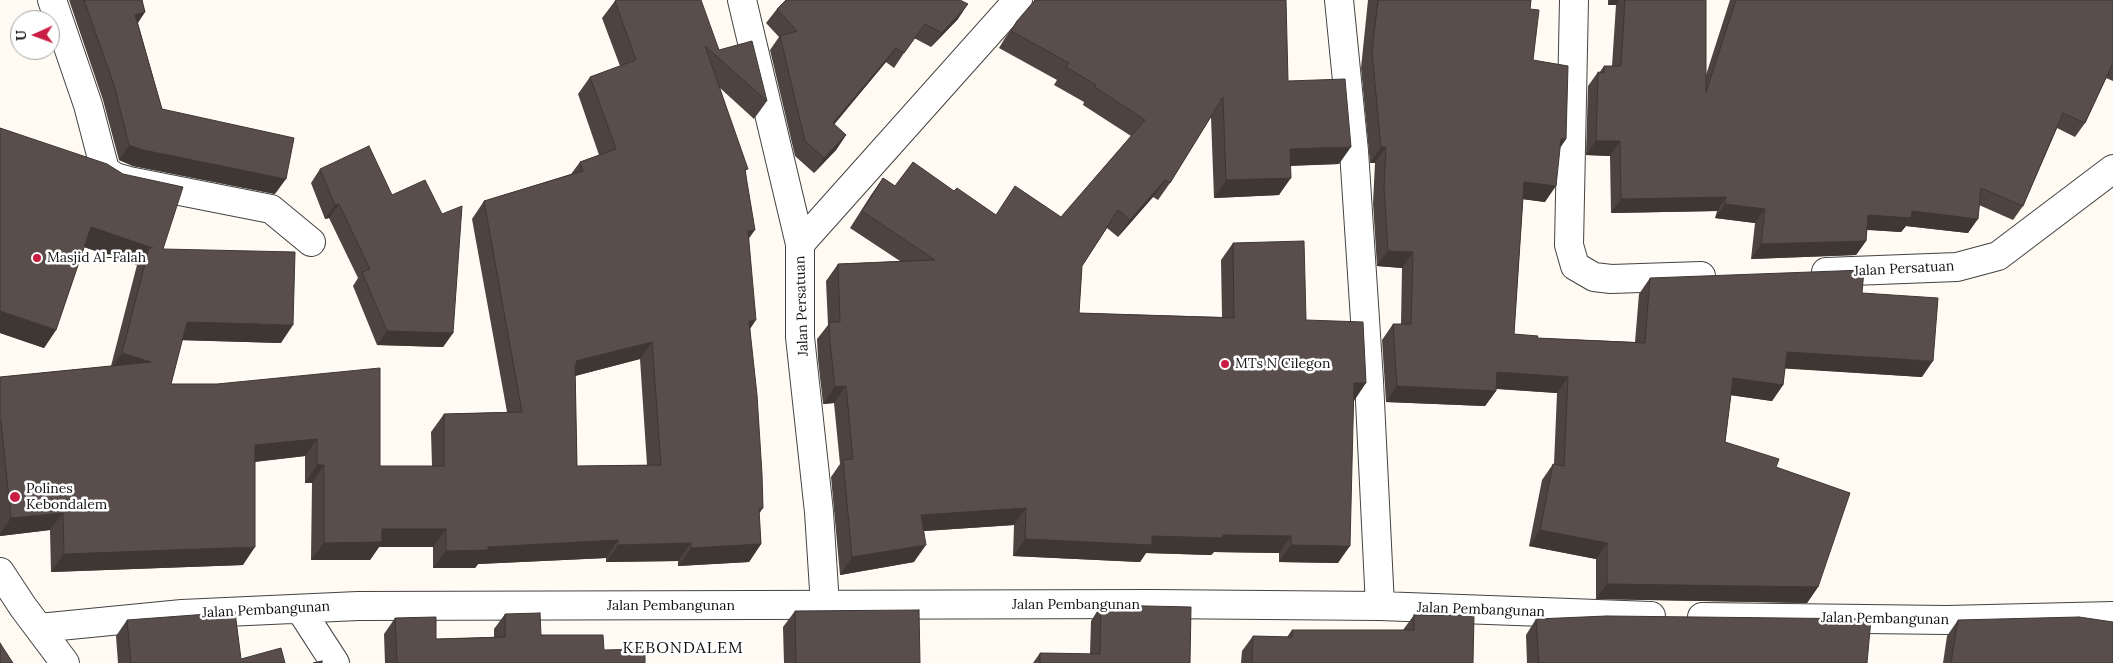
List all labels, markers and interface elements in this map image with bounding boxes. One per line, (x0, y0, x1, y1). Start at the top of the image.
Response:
north arrow (10, 10, 60, 60)
text: U (12, 30, 30, 41)
place label: Masjid Al-Falah (47, 250, 146, 266)
marker: Masjid Al-Falah (31, 252, 43, 264)
street label: Jalan Persatuan (792, 255, 812, 357)
street label: Jalan Persatuan (1853, 258, 1955, 280)
place label: MTs N Cilegon (1235, 356, 1330, 372)
marker: MTs N Cilegon (1219, 358, 1231, 370)
place label: Polines Kebondalem (26, 481, 107, 514)
marker: Polines Kebondalem (8, 490, 22, 504)
street label: Jalan Pembangunan (1012, 597, 1140, 613)
street label: Jalan Pembangunan (202, 598, 330, 622)
street label: Jalan Pembangunan (607, 598, 735, 614)
street label: Jalan Pembangunan (1417, 599, 1545, 621)
street label: Jalan Pembangunan (1821, 609, 1949, 629)
district label: KEBONDALEM (621, 638, 745, 658)

